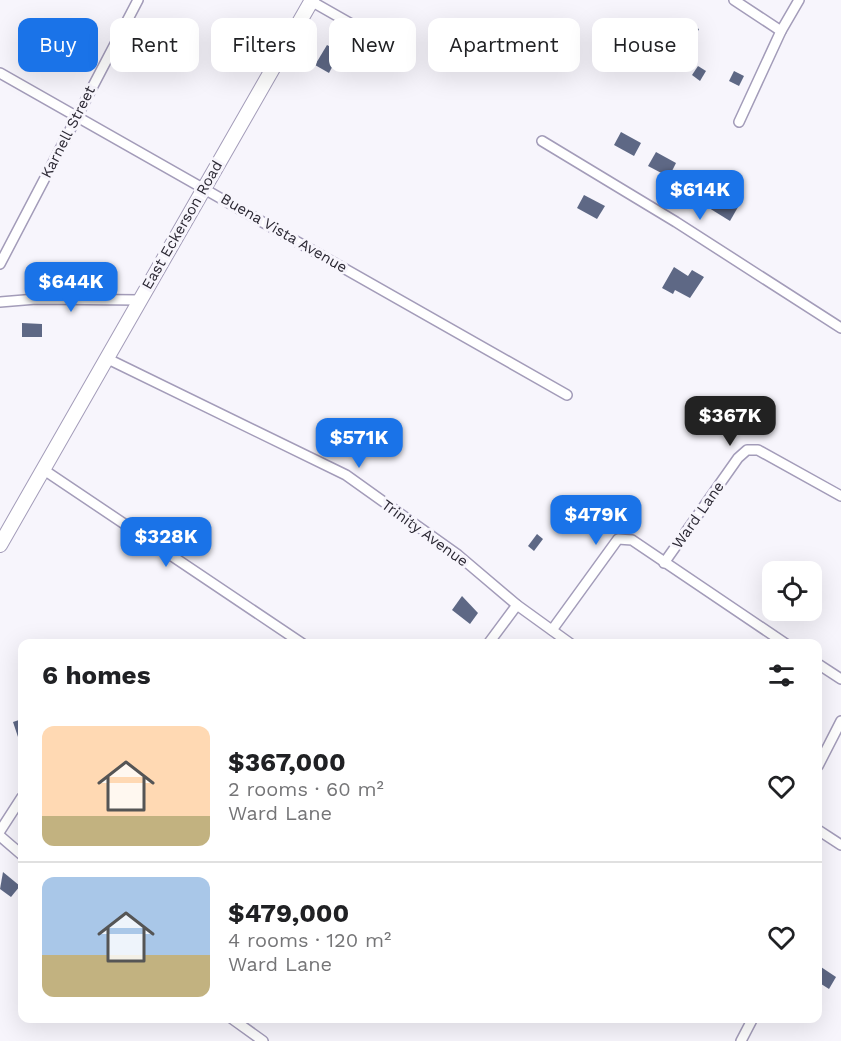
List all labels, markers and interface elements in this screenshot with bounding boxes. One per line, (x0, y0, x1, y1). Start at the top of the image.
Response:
chip: Buy (18, 18, 98, 72)
chip: Rent (110, 18, 199, 72)
chip: Filters (211, 18, 317, 72)
chip: New (329, 18, 416, 72)
chip: Apartment (428, 18, 580, 72)
chip: House (592, 18, 698, 72)
street label: Karnell Street (37, 82, 99, 181)
street label: East Eckerson Road (138, 157, 226, 293)
pin: $614K (658, 170, 742, 221)
text: $614K (670, 177, 730, 201)
street label: Buena Vista Avenue (217, 189, 351, 277)
pin: $644K (29, 262, 113, 313)
text: $644K (39, 269, 103, 293)
pin: $367K (688, 396, 772, 447)
text: $367K (699, 403, 761, 427)
pin: $571K (317, 418, 401, 469)
text: $571K (330, 425, 388, 449)
street label: Ward Lane (668, 478, 728, 552)
pin: $479K (554, 495, 638, 546)
street label: Trinity Avenue (378, 496, 472, 570)
text: $479K (564, 502, 628, 526)
pin: $328K (124, 517, 208, 568)
text: $328K (135, 524, 198, 548)
map controls (762, 561, 822, 621)
button: locate (762, 561, 822, 621)
icon: filters (765, 659, 798, 692)
text: 6 homes (42, 660, 151, 690)
text: $367,000 (228, 747, 346, 777)
icon: home (90, 750, 162, 822)
icon: heart (765, 770, 798, 803)
text: 2 rooms · 60 m² (228, 777, 384, 801)
text: Ward Lane (228, 801, 332, 825)
text: $479,000 (228, 898, 349, 928)
icon: home (90, 901, 162, 973)
icon: heart (765, 921, 798, 954)
text: 4 rooms · 120 m² (228, 928, 391, 952)
text: Ward Lane (228, 952, 332, 976)

